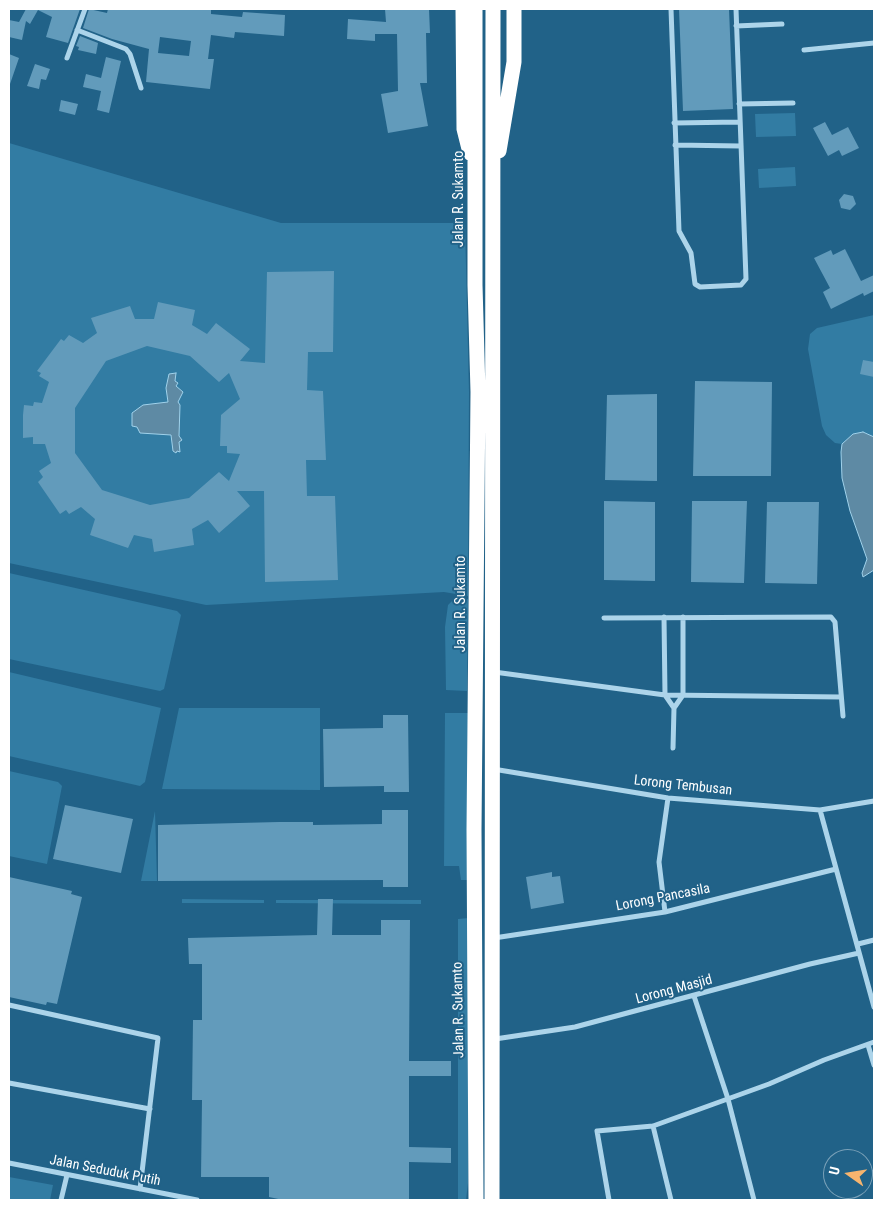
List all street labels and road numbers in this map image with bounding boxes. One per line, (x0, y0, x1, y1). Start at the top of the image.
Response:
street label: Jalan R. Sukamto (451, 151, 467, 247)
street label: Jalan R. Sukamto (453, 556, 469, 652)
street label: Lorong Tembusan (633, 772, 733, 800)
street label: Lorong Pancasila (614, 881, 712, 915)
street label: Jalan R. Sukamto (450, 962, 468, 1058)
street label: Lorong Masjid (634, 972, 714, 1008)
street label: Jalan Seduduk Putih (48, 1152, 162, 1190)

